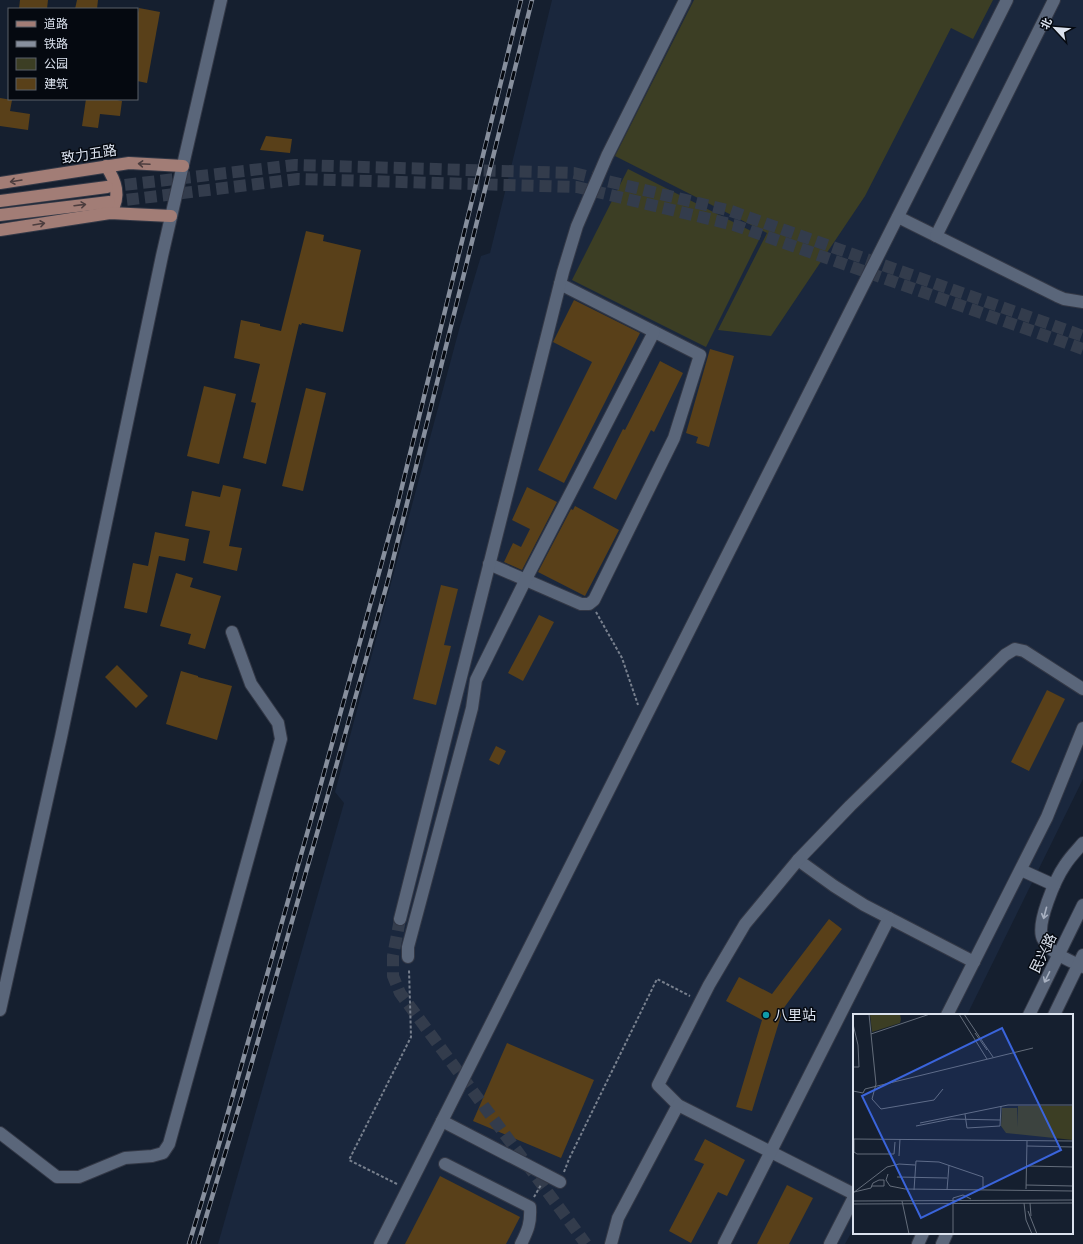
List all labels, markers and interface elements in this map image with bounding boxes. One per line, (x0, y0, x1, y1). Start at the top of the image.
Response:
legend (8, 8, 138, 100)
north arrow (1035, 8, 1075, 48)
text: 道路 (44, 16, 68, 32)
text: 北 (1037, 16, 1056, 32)
text: 铁路 (44, 36, 68, 52)
text: 公园 (44, 56, 68, 72)
text: 建筑 (44, 76, 68, 92)
street label: 致力五路 (60, 141, 118, 168)
one-way arrow (138, 160, 151, 167)
one-way arrow (9, 177, 22, 185)
one-way arrow (73, 201, 86, 209)
one-way arrow (32, 220, 45, 228)
one-way arrow (1040, 907, 1048, 920)
street label: 民兴路 (1026, 930, 1061, 976)
one-way arrow (1043, 971, 1051, 983)
place label: 八里站 (774, 1006, 816, 1025)
marker: 八里站 (761, 1010, 771, 1020)
inset map (853, 1014, 1073, 1234)

